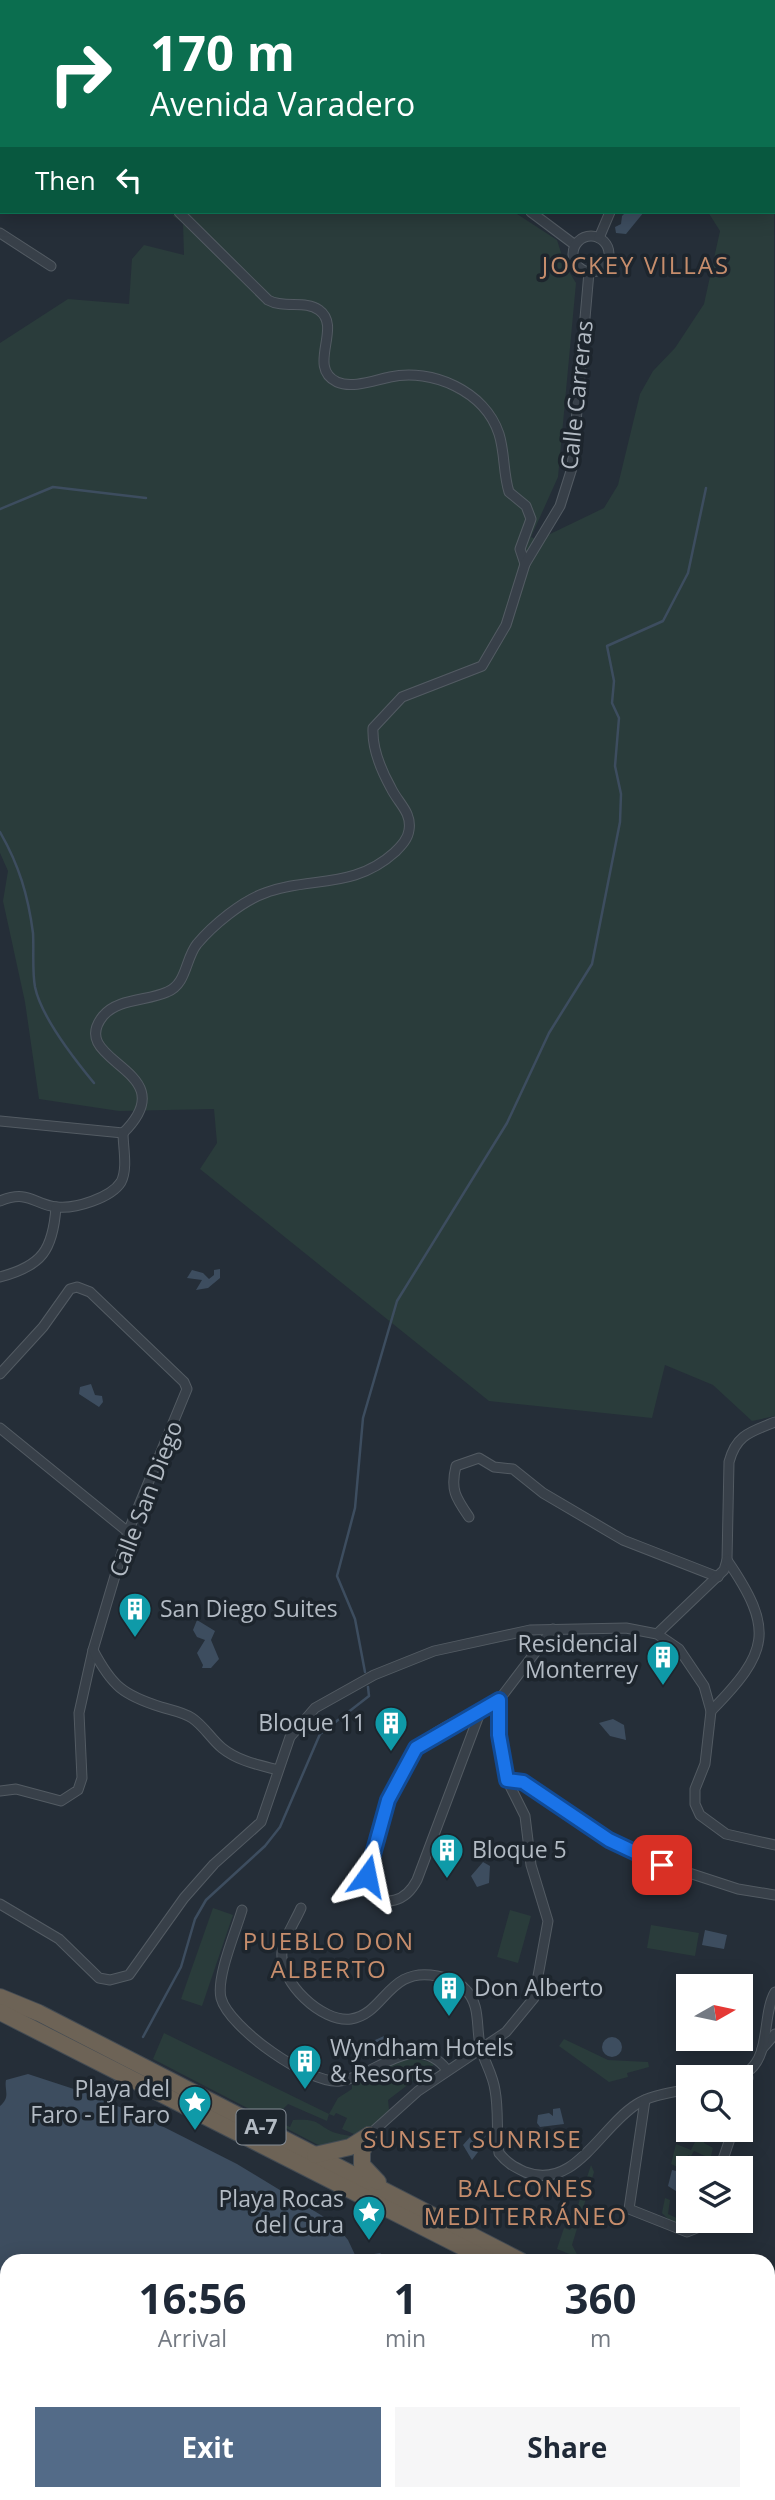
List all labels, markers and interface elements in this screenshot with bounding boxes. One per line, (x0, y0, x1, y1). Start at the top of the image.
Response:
text: 170 m (150, 19, 295, 85)
icon: right (35, 28, 126, 119)
text: Avenida Varadero (150, 82, 415, 125)
icon: left (110, 161, 148, 199)
text: Then (35, 162, 96, 198)
district label: JOCKEY VILLAS (540, 248, 730, 281)
street label: Calle Carreras (552, 319, 600, 471)
street label: Calle San Diego (101, 1416, 190, 1581)
building icon: San Diego Suites (116, 1590, 154, 1639)
place label: San Diego Suites (160, 1592, 338, 1624)
place label: Residencial Monterrey (518, 1627, 638, 1685)
building icon: Residencial Monterrey (644, 1638, 682, 1687)
building icon: Bloque 11 (372, 1704, 410, 1753)
place label: Bloque 11 (258, 1706, 366, 1738)
building icon: Bloque 5 (428, 1831, 466, 1880)
place label: Bloque 5 (472, 1833, 567, 1865)
pin (632, 1835, 692, 1895)
position arrow (330, 1839, 404, 1913)
icon: arrive (643, 1846, 681, 1884)
district label: PUEBLO DON ALBERTO (243, 1924, 415, 1985)
building icon: Don Alberto (430, 1969, 468, 2018)
place label: Don Alberto (474, 1971, 603, 2003)
north arrow (676, 1974, 752, 2051)
map controls (676, 1974, 753, 2233)
place label: Wyndham Hotels & Resorts (330, 2031, 514, 2089)
building icon: Wyndham Hotels & Resorts (286, 2042, 324, 2091)
button: search (676, 2065, 753, 2142)
place label: Playa del Faro - El Faro (30, 2072, 170, 2130)
place icon: Playa del Faro - El Faro (176, 2083, 214, 2132)
road number: A-7 (236, 2110, 286, 2144)
district label: SUNSET SUNRISE (363, 2122, 583, 2155)
button: layers (676, 2156, 753, 2233)
district label: BALCONES MEDITERRÁNEO (424, 2171, 628, 2232)
place label: Playa Rocas del Cura (219, 2182, 344, 2240)
place icon: Playa Rocas del Cura (350, 2193, 388, 2242)
text: 16:56 (138, 2269, 246, 2326)
text: 1 (393, 2269, 418, 2326)
text: 360 (565, 2269, 637, 2326)
text: Arrival (158, 2322, 227, 2354)
text: min (385, 2322, 426, 2354)
text: m (590, 2322, 611, 2354)
button: Exit (35, 2407, 381, 2487)
button: Share (395, 2407, 740, 2487)

